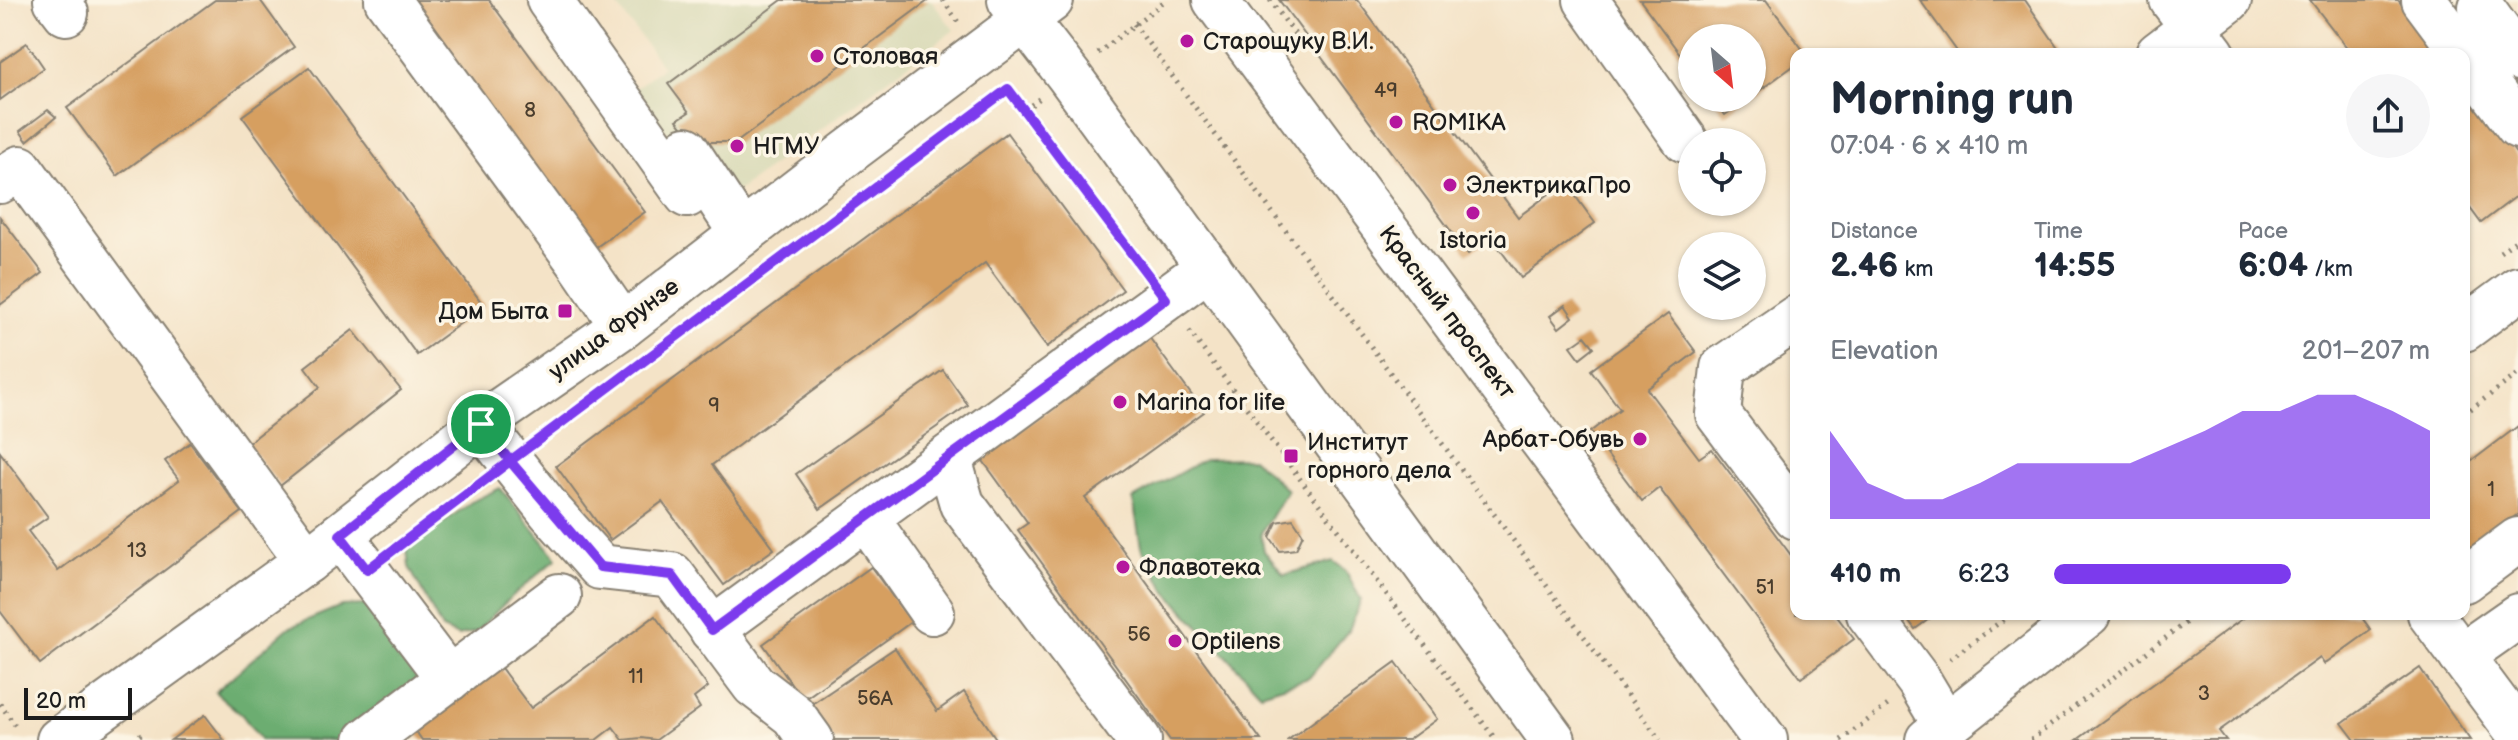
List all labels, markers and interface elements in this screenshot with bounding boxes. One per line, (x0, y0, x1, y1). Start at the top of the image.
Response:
north arrow (1678, 24, 1766, 112)
map controls (1678, 24, 1766, 320)
place label: Старощуку В.И. (1203, 27, 1374, 56)
marker: Старощуку В.И. (1178, 32, 1196, 50)
place label: Столовая (833, 42, 938, 71)
marker: Столовая (808, 47, 826, 65)
text: Morning run (1830, 74, 2074, 127)
button: share (2346, 74, 2430, 158)
house number: 49 (1374, 79, 1398, 103)
house number: 8 (524, 99, 536, 123)
place label: ROMIKA (1412, 108, 1506, 137)
marker: ROMIKA (1387, 113, 1405, 131)
button: locate (1678, 128, 1766, 216)
text: 07:04 · 6 × 410 m (1830, 131, 2028, 162)
place label: НГМУ (753, 132, 820, 161)
marker: НГМУ (728, 137, 746, 155)
place label: ЭлектрикаПро (1466, 171, 1631, 200)
marker: ЭлектрикаПро (1441, 176, 1459, 194)
marker: Istoria (1464, 204, 1482, 222)
text: Distance (1830, 218, 1918, 245)
text: Time (2034, 218, 2083, 245)
text: Pace (2238, 218, 2288, 245)
street label: Красный проспект (1373, 220, 1521, 404)
place label: Istoria (1439, 226, 1507, 255)
button: layers (1678, 232, 1766, 320)
text: 2.46 (1830, 245, 1898, 286)
text: 14:55 (2034, 245, 2116, 286)
text: 6:04 (2238, 245, 2308, 286)
text: km (1898, 256, 1933, 283)
text: /km (2308, 256, 2353, 283)
street label: улица Фрунзе (543, 272, 685, 386)
place label: Дом Быта (438, 297, 549, 326)
marker: Дом Быта (556, 302, 574, 320)
text: Elevation (1830, 336, 1938, 367)
text: 201–207 m (2302, 336, 2430, 367)
place label: Marina for life (1136, 388, 1285, 417)
pin (447, 390, 515, 458)
marker: Marina for life (1111, 393, 1129, 411)
house number: 9 (708, 394, 720, 418)
icon: arrive (459, 402, 503, 446)
place label: Арбат-Обувь (1482, 425, 1624, 454)
place label: Институт горного дела (1307, 428, 1452, 485)
marker: Арбат-Обувь (1631, 430, 1649, 448)
marker: Институт горного дела (1282, 447, 1300, 465)
house number: 1 (2487, 478, 2495, 502)
house number: 13 (127, 539, 147, 563)
place label: Флавотека (1139, 553, 1261, 582)
marker: Флавотека (1114, 558, 1132, 576)
text: 410 m (1830, 559, 1901, 590)
text: 6:23 (1958, 559, 2010, 590)
house number: 51 (1755, 576, 1775, 600)
house number: 56 (1127, 623, 1151, 647)
place label: Optilens (1191, 627, 1281, 656)
marker: Optilens (1166, 632, 1184, 650)
house number: 11 (628, 665, 644, 689)
house number: 3 (2198, 682, 2210, 706)
scale bar (24, 684, 132, 720)
house number: 56А (857, 687, 894, 711)
text: 20 m (36, 688, 86, 715)

